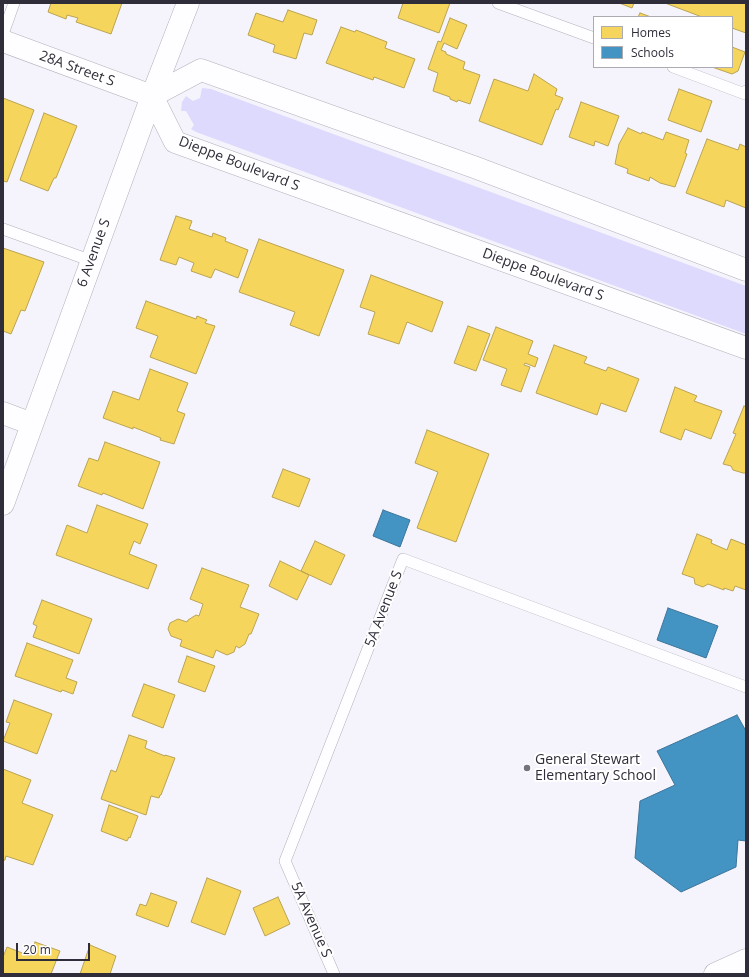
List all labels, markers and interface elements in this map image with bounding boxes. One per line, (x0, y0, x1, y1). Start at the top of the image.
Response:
legend (593, 16, 733, 68)
text: Homes (631, 24, 671, 41)
text: Schools (631, 44, 674, 61)
street label: 28A Street S (37, 48, 117, 90)
street label: Dieppe Boulevard S (176, 133, 302, 195)
street label: 6 Avenue S (74, 216, 114, 290)
street label: Dieppe Boulevard S (480, 245, 606, 305)
street label: 5A Avenue S (362, 568, 406, 650)
place label: General Stewart Elementary School (535, 752, 656, 784)
marker: General Stewart Elementary School (522, 763, 532, 773)
street label: 5A Avenue S (287, 880, 335, 960)
scale bar (18, 935, 92, 961)
text: 20 m (23, 941, 51, 958)

